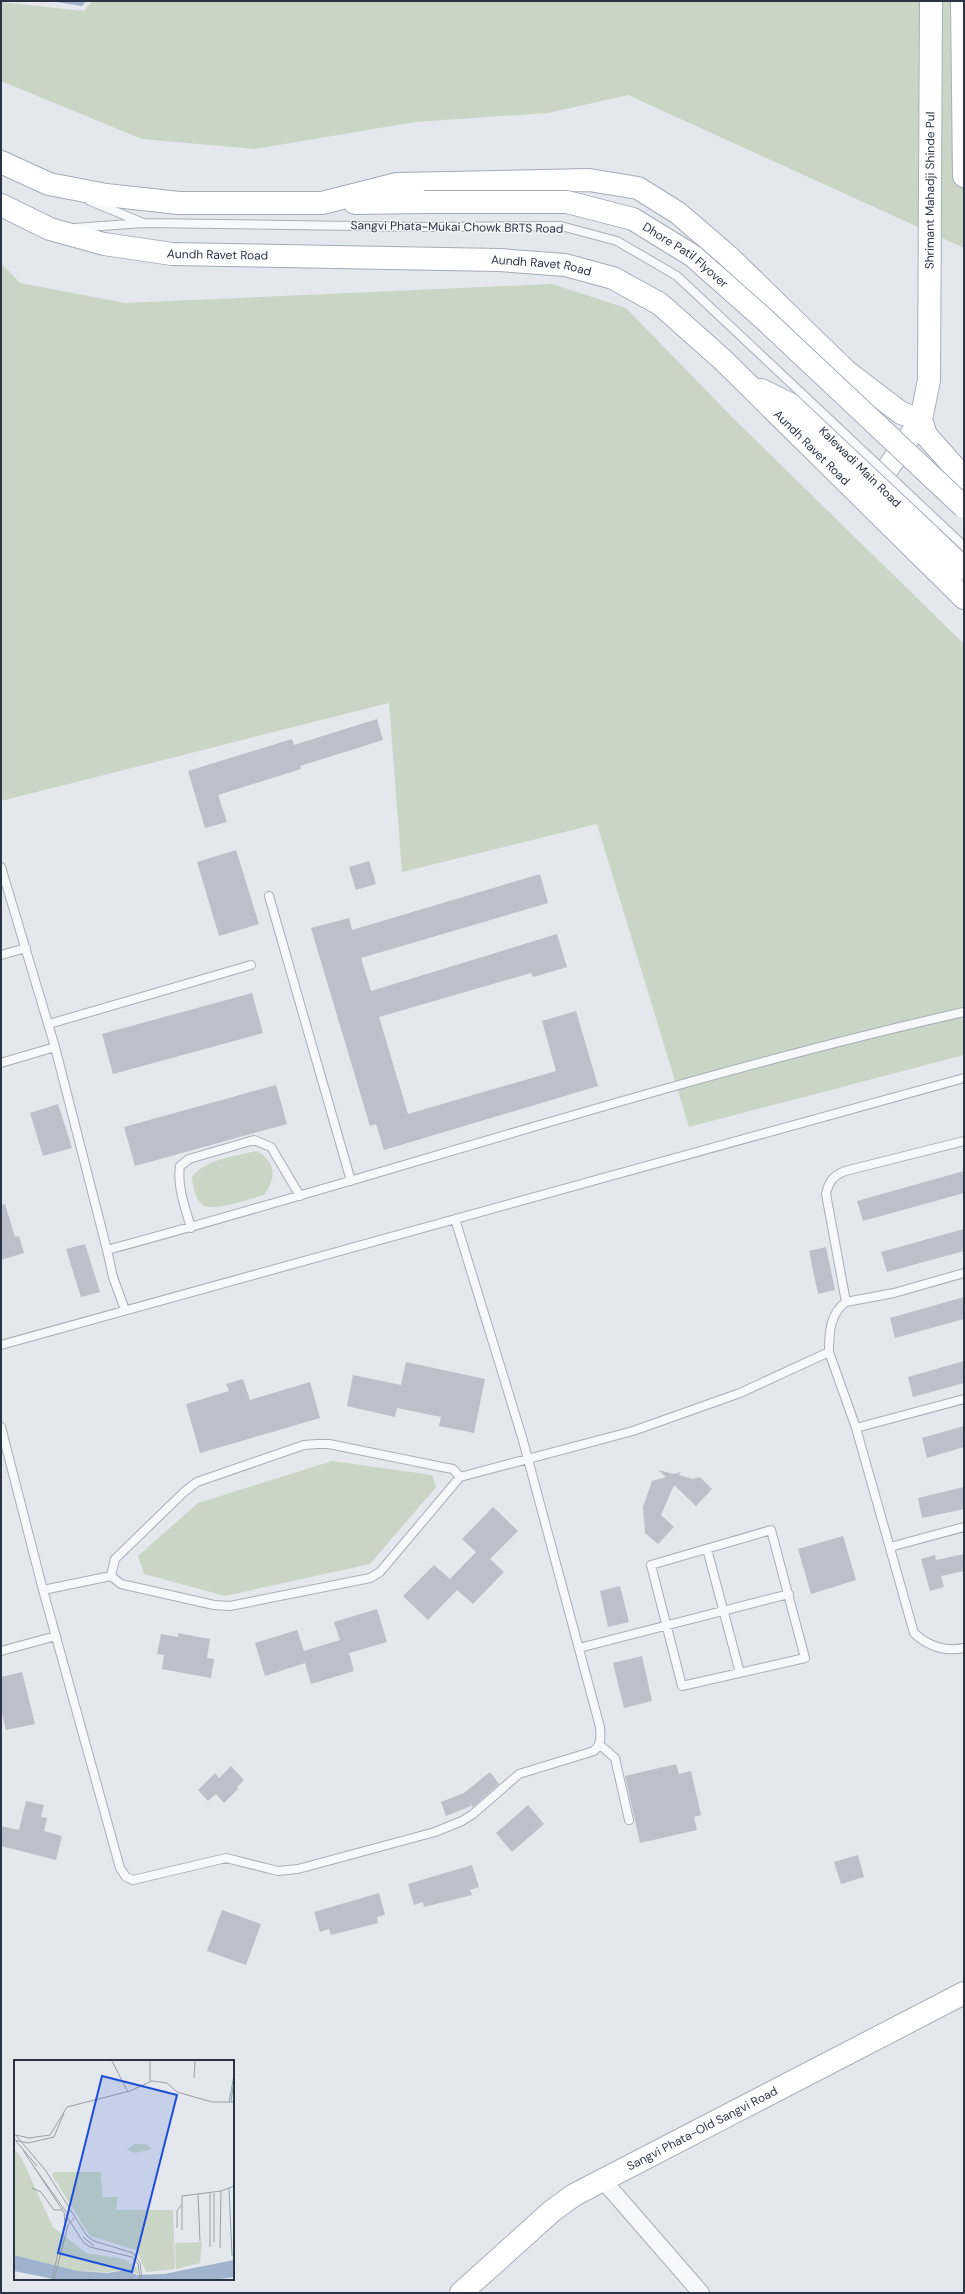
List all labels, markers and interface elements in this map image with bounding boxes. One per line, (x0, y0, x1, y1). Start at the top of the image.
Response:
street label: Shrimant Mahadji Shinde Pul (922, 112, 938, 269)
street label: Sangvi Phata-Mukai Chowk BRTS Road (350, 217, 564, 237)
street label: Dhore Patil Flyover (640, 219, 732, 292)
street label: Aundh Ravet Road (166, 245, 268, 264)
street label: Aundh Ravet Road (491, 252, 593, 280)
street label: Aundh Ravet Road (770, 406, 853, 489)
street label: Kalewadi Main Road (815, 423, 905, 511)
inset map (14, 2060, 234, 2280)
street label: Sangvi Phata-Old Sangvi Road (624, 2083, 780, 2174)

